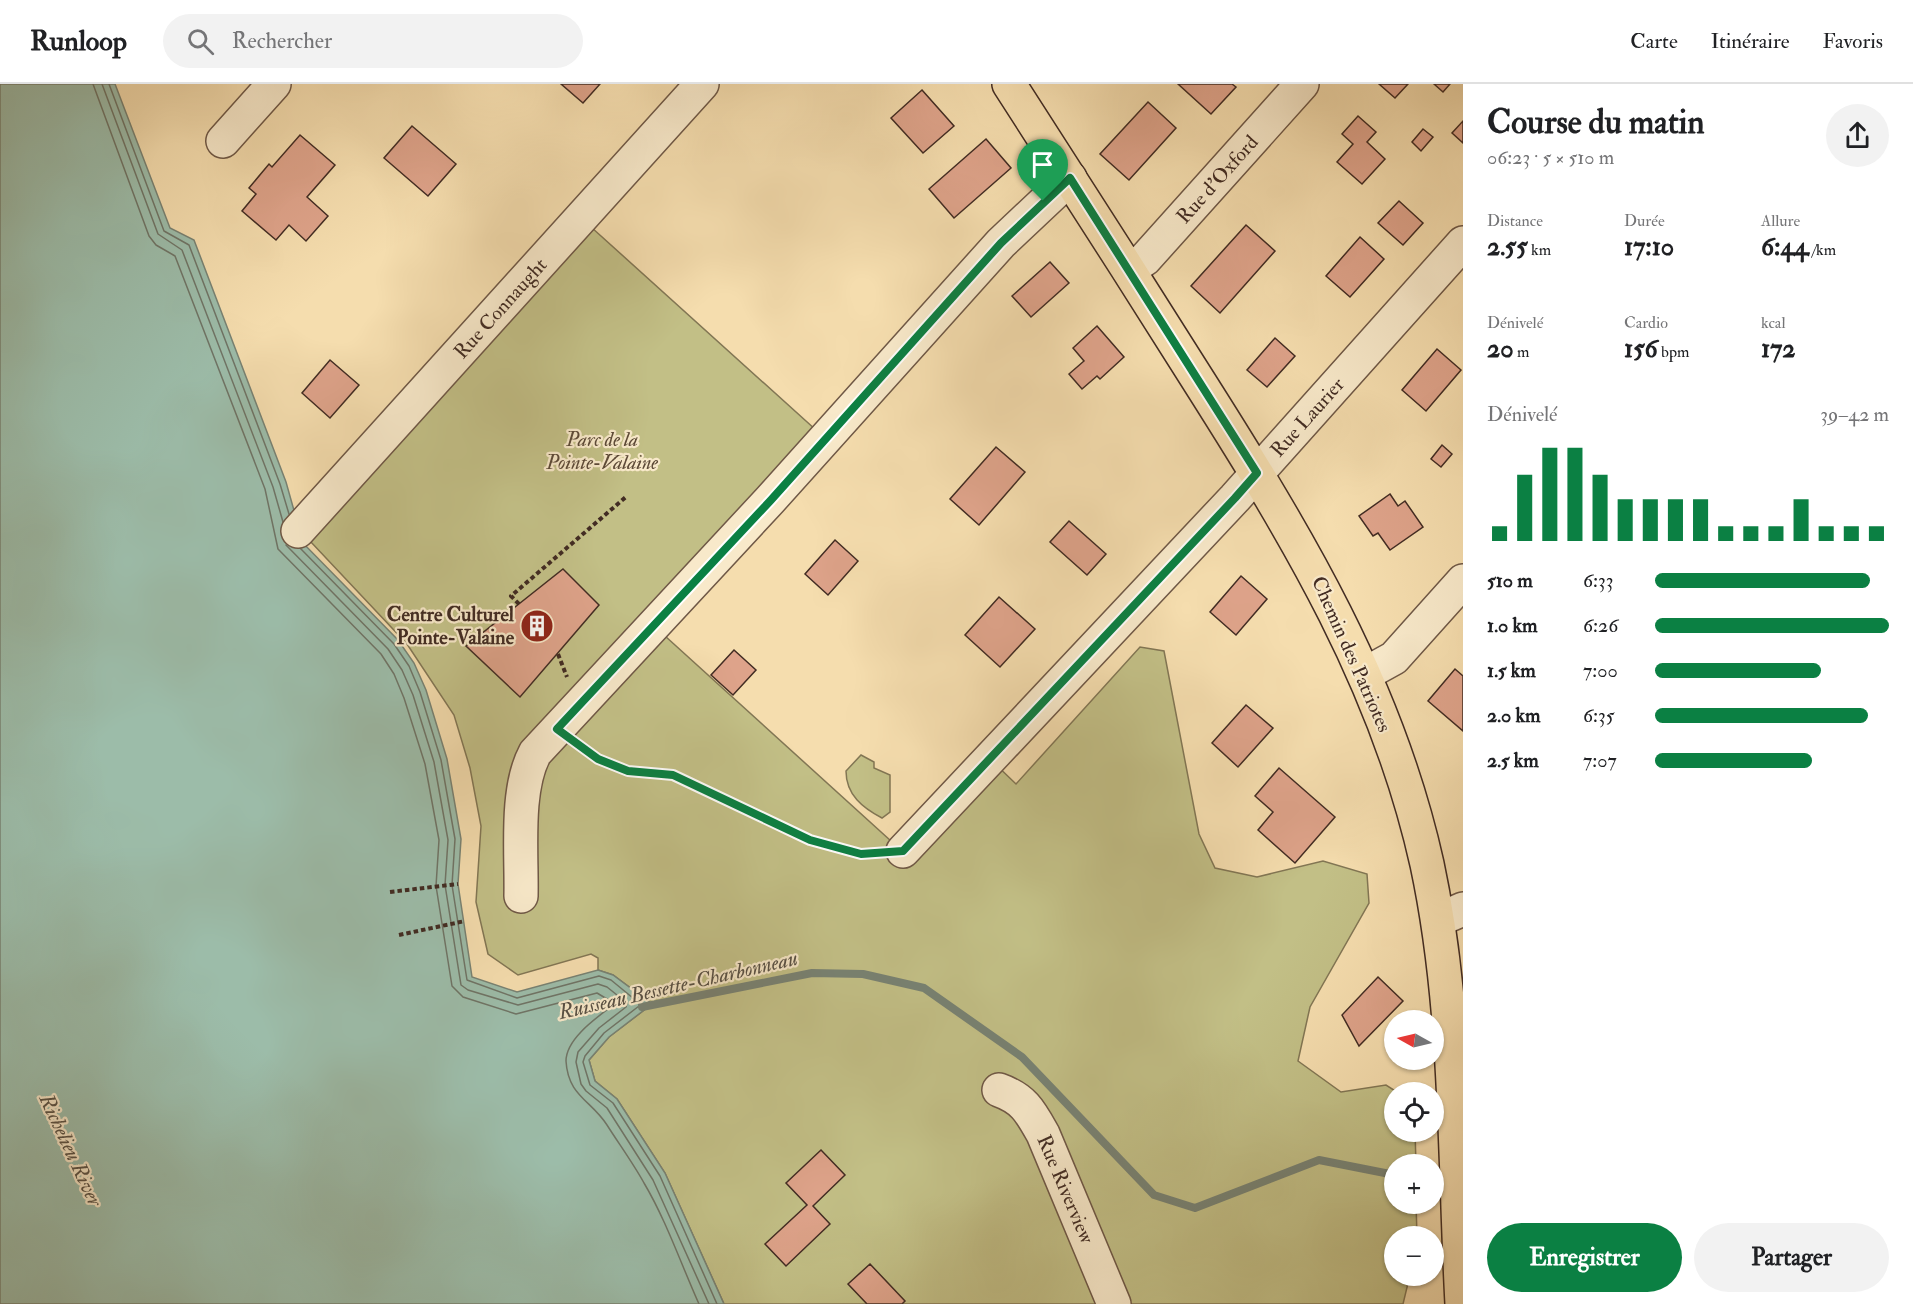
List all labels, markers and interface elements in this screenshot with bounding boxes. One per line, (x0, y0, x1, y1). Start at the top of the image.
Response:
search box (163, 14, 583, 68)
text: Runloop (30, 24, 127, 59)
icon: search (184, 25, 217, 58)
text: Rechercher (232, 27, 332, 55)
text: Carte (1630, 28, 1678, 55)
text: Itinéraire (1711, 28, 1789, 55)
text: Favoris (1822, 28, 1883, 55)
text: Course du matin (1487, 102, 1704, 143)
button: share (1826, 104, 1889, 167)
street label: Rue d'Oxford (1171, 130, 1264, 229)
pin (1017, 139, 1068, 201)
text: 06:23 · 5 × 510 m (1487, 145, 1614, 170)
icon: arrive (1026, 148, 1059, 181)
text: Distance (1487, 211, 1543, 231)
text: Durée (1624, 211, 1665, 231)
text: Allure (1761, 211, 1800, 231)
text: 2.55 (1487, 231, 1528, 263)
text: 17:10 (1624, 231, 1674, 263)
text: 6:44 (1761, 231, 1809, 263)
text: km (1528, 240, 1551, 260)
text: /km (1809, 240, 1836, 260)
street label: Rue Connaught (449, 252, 553, 364)
text: Dénivelé (1487, 313, 1543, 333)
text: Cardio (1624, 313, 1668, 333)
text: kcal (1761, 313, 1786, 333)
text: 20 (1487, 333, 1514, 365)
text: 156 (1624, 333, 1658, 365)
text: 172 (1761, 333, 1795, 365)
text: m (1514, 342, 1529, 362)
text: bpm (1658, 342, 1689, 362)
street label: Rue Laurier (1265, 372, 1350, 462)
text: Dénivelé (1487, 402, 1557, 427)
text: 39–42 m (1820, 402, 1889, 427)
park label: Parc de la Pointe-Valaine (545, 427, 658, 475)
text: 510 m (1487, 568, 1533, 593)
text: 6:33 (1583, 568, 1613, 593)
street label: Chemin des Patriotes (1306, 572, 1397, 736)
place label: Centre Culturel Pointe-Valaine (387, 602, 515, 650)
building icon: Centre Culturel Pointe-Valaine (519, 608, 555, 644)
text: 1.0 km (1487, 613, 1538, 638)
text: 6:26 (1583, 613, 1618, 638)
text: 1.5 km (1487, 658, 1536, 683)
text: 7:00 (1583, 658, 1618, 683)
text: 2.0 km (1487, 703, 1541, 728)
text: 6:35 (1583, 703, 1615, 728)
text: 2.5 km (1487, 748, 1539, 773)
text: 7:07 (1583, 748, 1617, 773)
water label: Ruisseau Bessette-Charbonneau (555, 945, 800, 1026)
north arrow (1384, 1010, 1444, 1070)
map controls (1384, 1010, 1444, 1286)
button: locate (1384, 1082, 1444, 1142)
water label: Richelieu River (32, 1089, 109, 1212)
street label: Rue Riverview (1031, 1131, 1100, 1248)
button: + (1384, 1154, 1444, 1214)
button: Enregistrer (1487, 1223, 1682, 1292)
button: Partager (1694, 1223, 1889, 1292)
button: − (1384, 1226, 1444, 1286)

